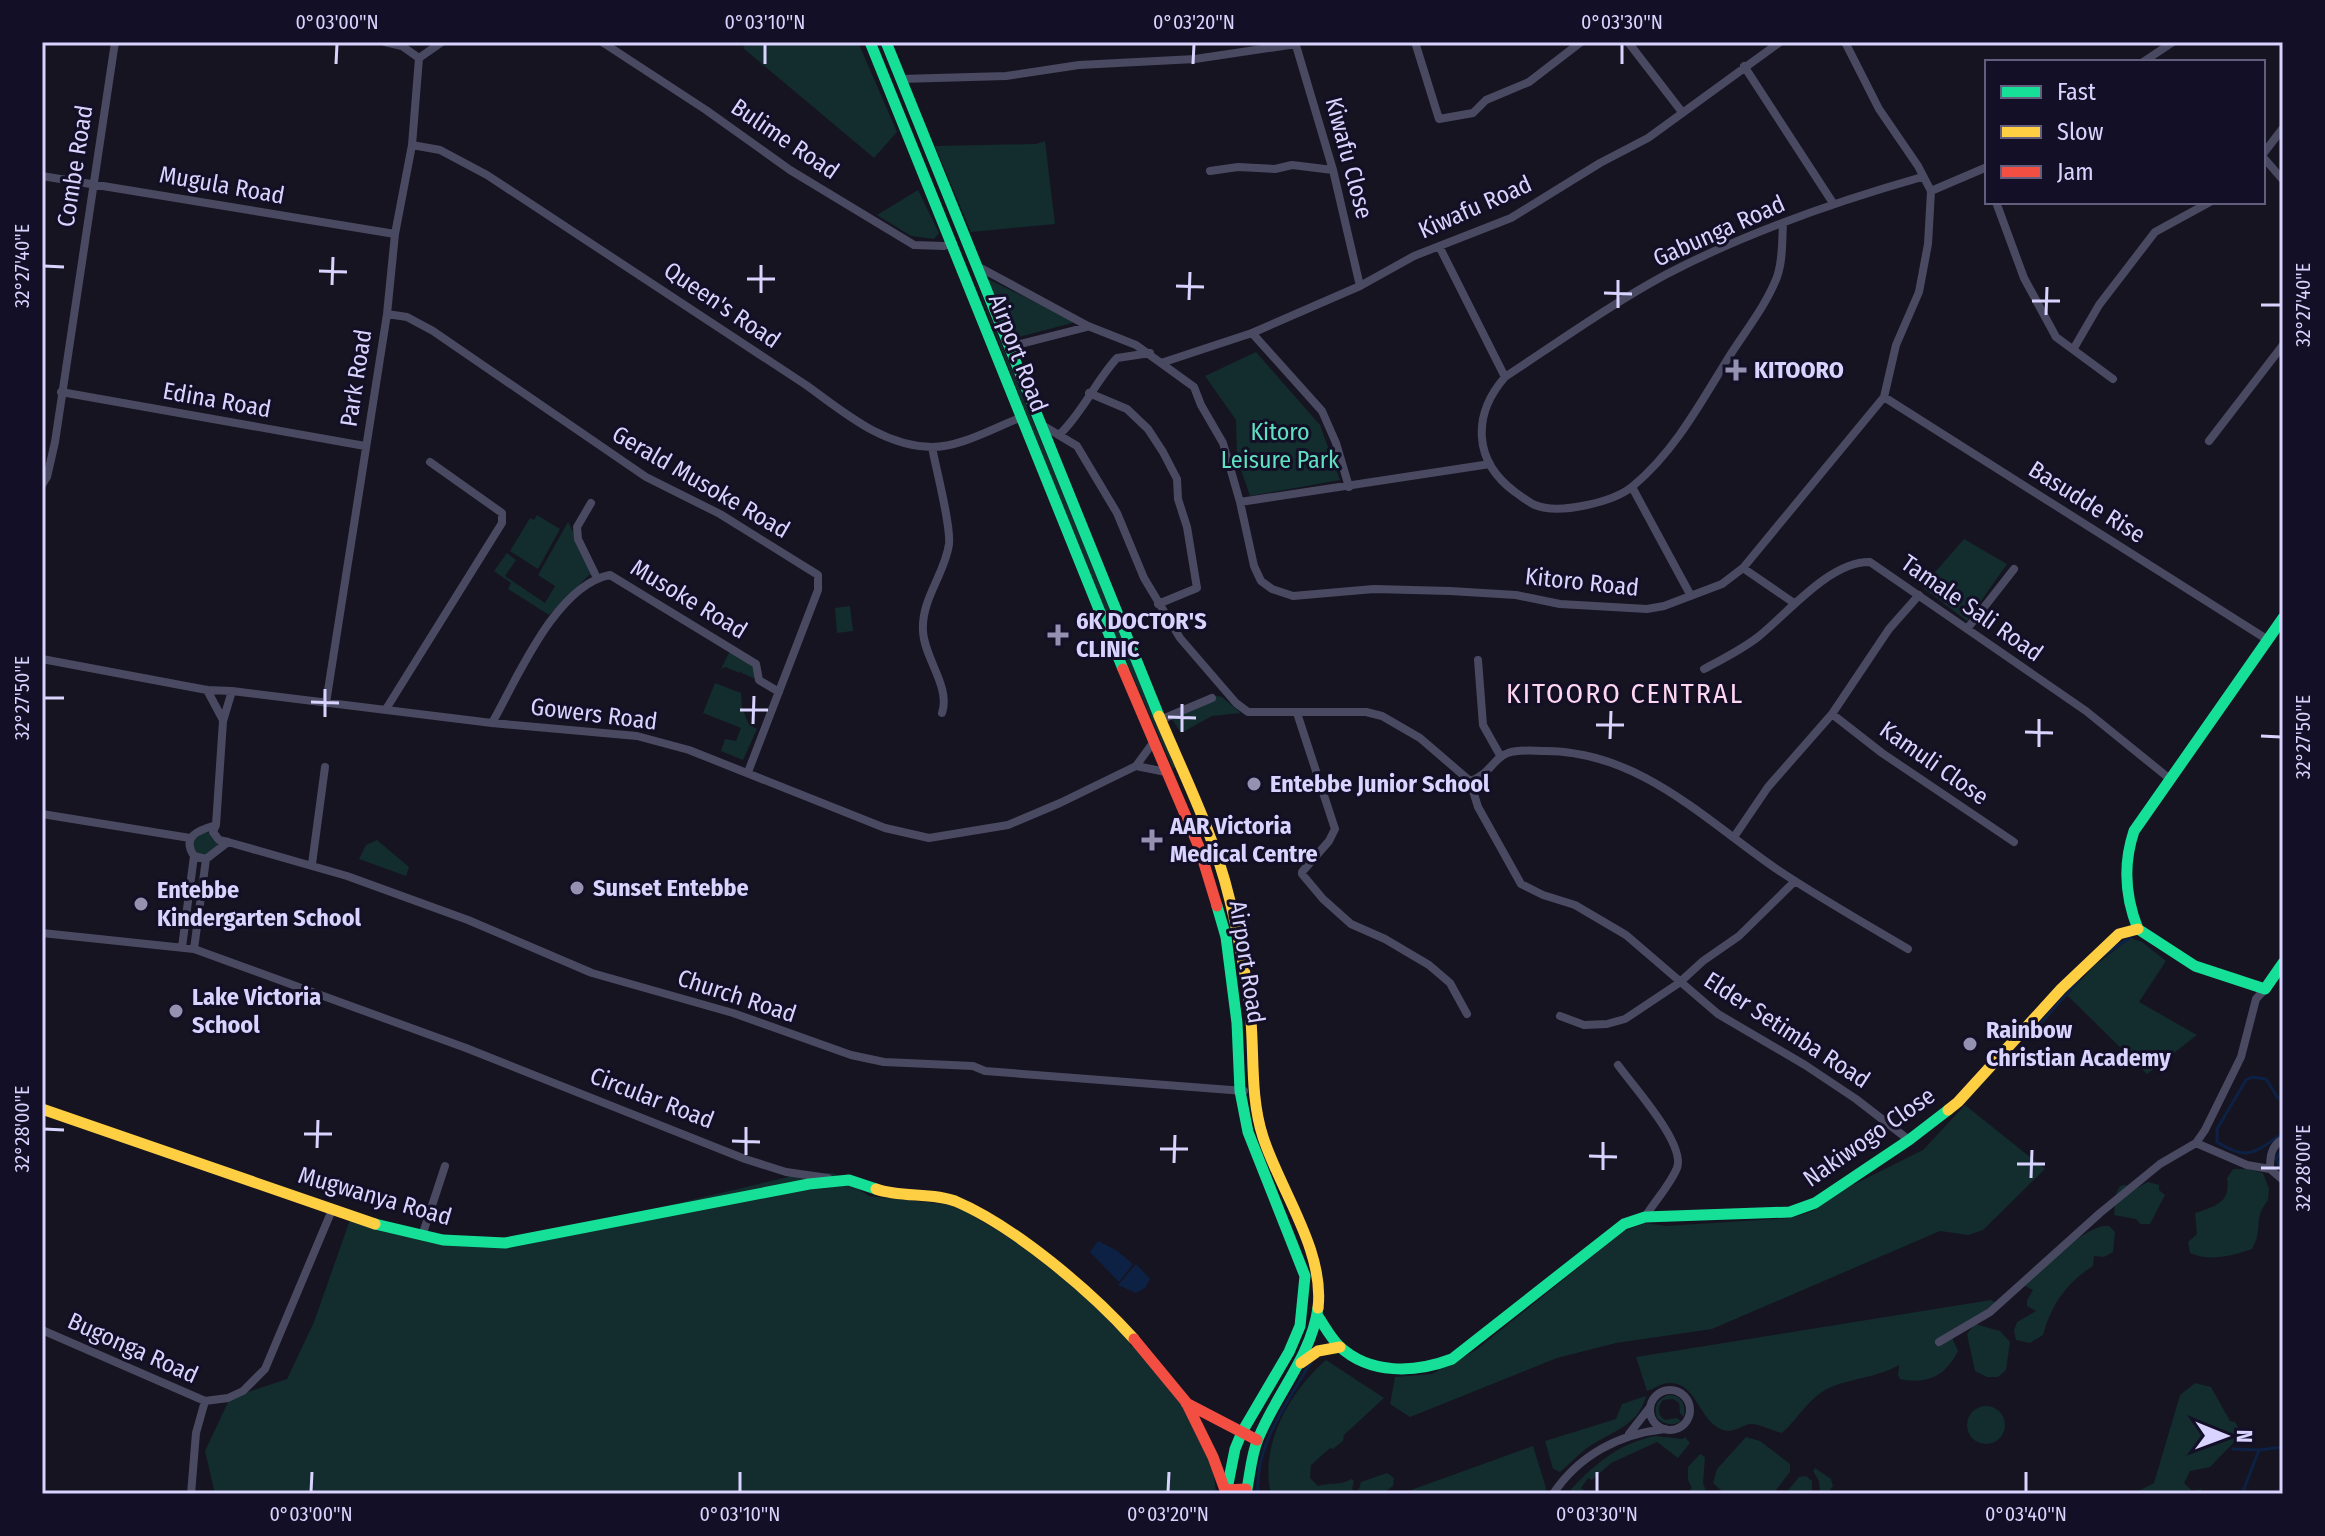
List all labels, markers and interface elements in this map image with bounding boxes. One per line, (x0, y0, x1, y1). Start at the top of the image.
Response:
text: 0°03'00"N (295, 10, 379, 34)
text: 0°03'10"N (725, 10, 805, 34)
text: 0°03'20"N (1153, 10, 1235, 34)
text: 0°03'30"N (1581, 10, 1663, 34)
legend (1985, 60, 2265, 204)
text: Fast (2057, 78, 2096, 106)
street label: Bulime Road (726, 93, 844, 185)
street label: Kiwafu Close (1319, 94, 1379, 222)
street label: Combe Road (52, 103, 98, 229)
text: Slow (2057, 118, 2104, 146)
text: Jam (2057, 158, 2094, 186)
street label: Mugula Road (157, 160, 287, 210)
street label: Kiwafu Road (1414, 170, 1536, 244)
street label: Gabunga Road (1649, 189, 1789, 273)
text: 32°27'40"E (10, 224, 34, 308)
street label: Queen's Road (659, 256, 785, 354)
text: 32°27'40"E (2291, 263, 2315, 347)
street label: Airport Road (983, 290, 1053, 416)
street label: Park Road (335, 327, 377, 429)
place label: KITOORO (1754, 356, 1844, 384)
marker: KITOORO (1725, 359, 1747, 381)
street label: Edina Road (161, 377, 273, 423)
park label: Kitoro Leisure Park (1221, 418, 1340, 474)
street label: Gerald Musoke Road (607, 420, 795, 544)
street label: Basudde Rise (2024, 455, 2150, 549)
street label: Tamale Sali Road (1896, 549, 2048, 667)
street label: Musoke Road (626, 553, 752, 645)
street label: Kitoro Road (1524, 562, 1640, 602)
place label: 6K DOCTOR'S CLINIC (1076, 607, 1207, 663)
marker: 6K DOCTOR'S CLINIC (1047, 624, 1069, 646)
text: 32°27'50"E (10, 656, 34, 740)
district label: KITOORO CENTRAL (1506, 677, 1744, 710)
street label: Gowers Road (529, 692, 659, 736)
text: 32°27'50"E (2291, 695, 2315, 779)
street label: Kamuli Close (1874, 715, 1994, 811)
place label: Entebbe Junior School (1270, 770, 1490, 798)
marker: Entebbe Junior School (1245, 775, 1263, 793)
place label: AAR Victoria Medical Centre (1169, 812, 1318, 868)
marker: AAR Victoria Medical Centre (1141, 829, 1163, 851)
place label: Sunset Entebbe (593, 874, 749, 902)
place label: Entebbe Kindergarten School (157, 876, 361, 932)
marker: Sunset Entebbe (568, 879, 586, 897)
marker: Entebbe Kindergarten School (132, 895, 150, 913)
street label: Airport Road (1223, 899, 1271, 1025)
street label: Church Road (674, 964, 800, 1028)
street label: Elder Setimba Road (1699, 966, 1875, 1094)
place label: Lake Victoria School (192, 983, 321, 1039)
marker: Lake Victoria School (167, 1002, 185, 1020)
place label: Rainbow Christian Academy (1986, 1016, 2171, 1072)
marker: Rainbow Christian Academy (1961, 1035, 1979, 1053)
street label: Circular Road (586, 1062, 718, 1134)
street label: Nakiwogo Close (1798, 1081, 1940, 1193)
text: 32°28'00"E (10, 1086, 34, 1173)
text: 32°28'00"E (2291, 1125, 2315, 1212)
street label: Mugwanya Road (295, 1161, 455, 1231)
street label: Bugonga Road (63, 1307, 203, 1389)
north arrow (2185, 1396, 2265, 1476)
text: N (2231, 1430, 2258, 1443)
text: 0°03'00"N (269, 1502, 353, 1526)
text: 0°03'10"N (700, 1502, 780, 1526)
text: 0°03'20"N (1127, 1502, 1209, 1526)
text: 0°03'30"N (1556, 1502, 1638, 1526)
text: 0°03'40"N (1985, 1502, 2067, 1526)

